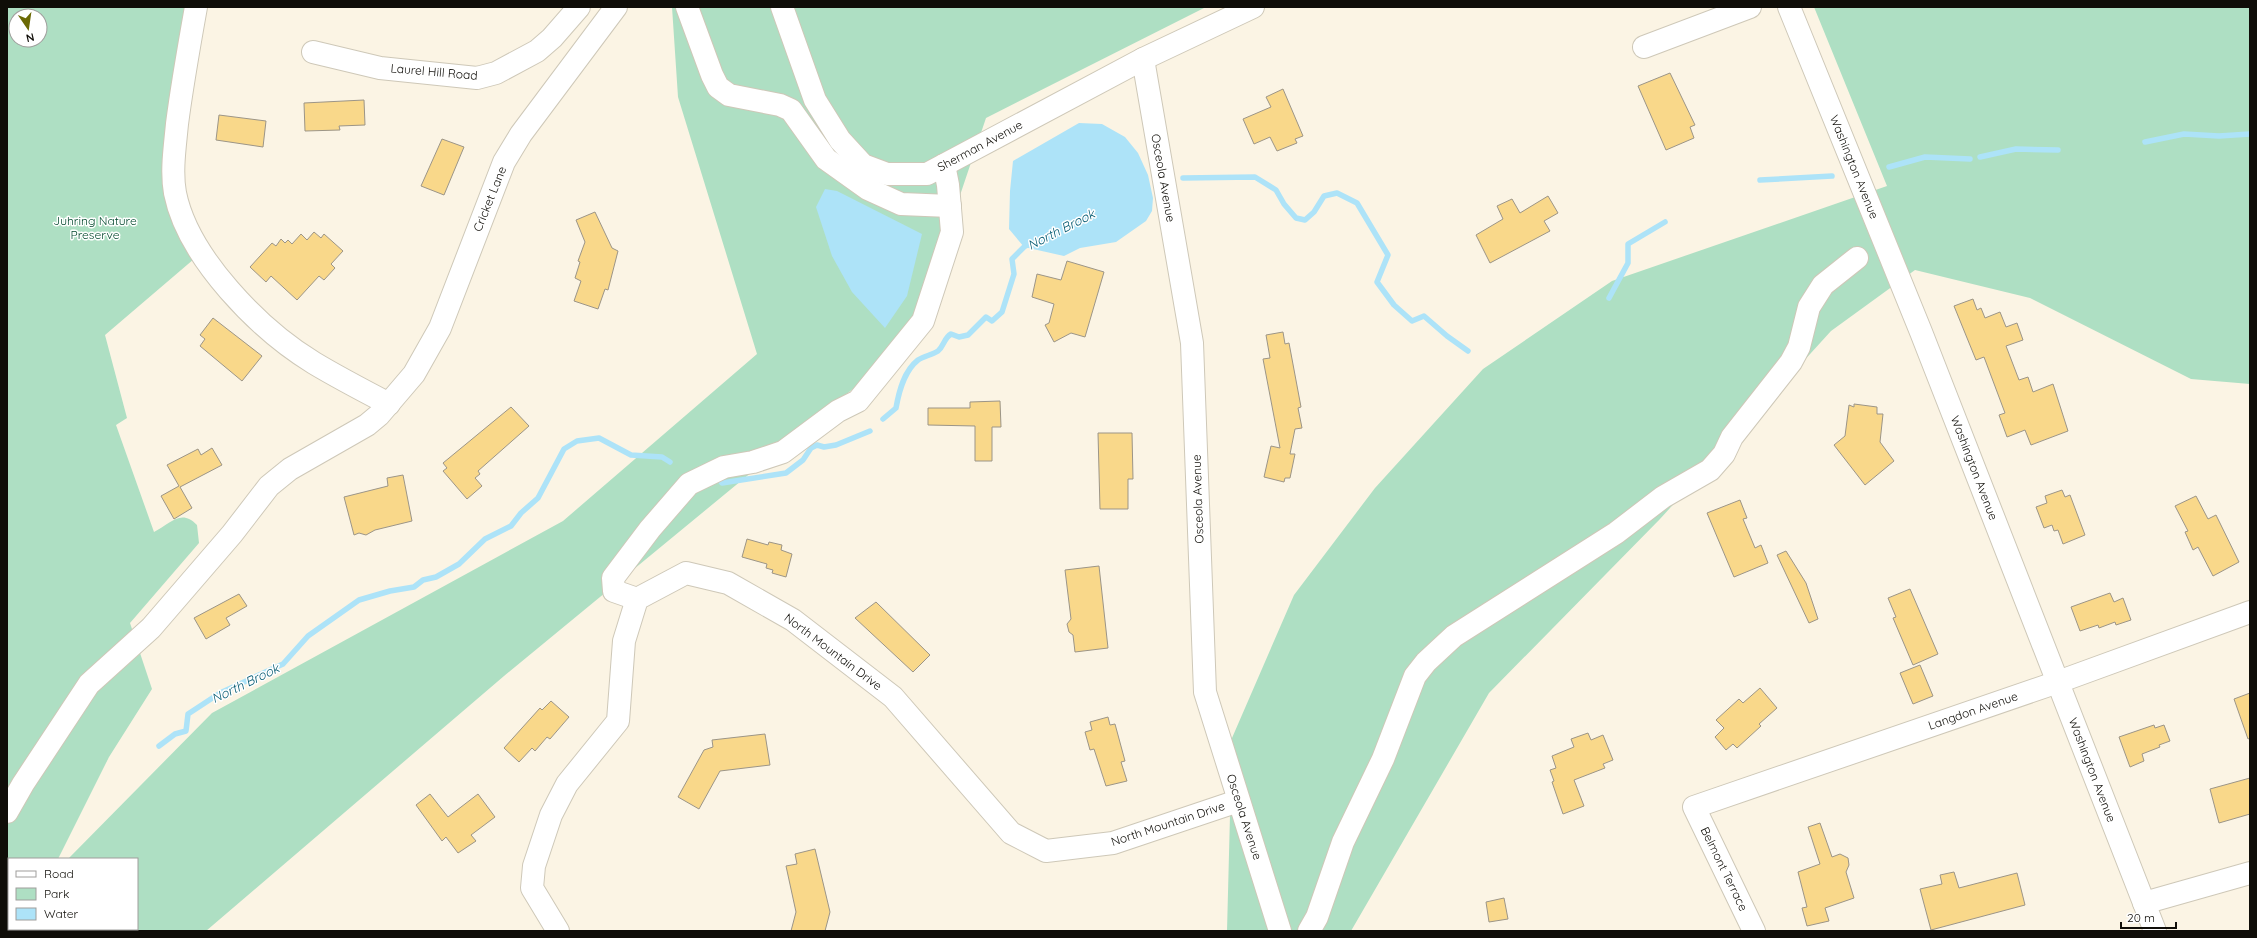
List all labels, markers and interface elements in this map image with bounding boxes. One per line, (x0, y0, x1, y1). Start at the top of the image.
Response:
north arrow (8, 8, 48, 48)
text: N (25, 30, 36, 45)
street label: Laurel Hill Road (390, 60, 478, 83)
street label: Washington Avenue (1827, 113, 1882, 221)
street label: Sherman Avenue (935, 117, 1025, 174)
street label: Osceola Avenue (1148, 133, 1179, 223)
street label: Cricket Lane (470, 164, 509, 234)
water label: North Brook (1025, 205, 1098, 253)
park label: Juhring Nature Preserve (53, 213, 137, 242)
street label: Washington Avenue (1948, 413, 2001, 522)
street label: Osceola Avenue (1188, 454, 1207, 544)
street label: North Mountain Drive (781, 610, 885, 693)
water label: North Brook (208, 659, 282, 706)
street label: Langdon Avenue (1926, 688, 2020, 733)
street label: Washington Avenue (2066, 715, 2119, 824)
street label: Osceola Avenue (1224, 772, 1265, 862)
street label: North Mountain Drive (1109, 798, 1227, 849)
street label: Belmont Terrace (1698, 824, 1751, 914)
legend (8, 858, 138, 930)
text: Road (44, 866, 74, 881)
text: Park (44, 886, 69, 901)
scale bar (2121, 904, 2176, 930)
text: Water (44, 906, 79, 921)
text: 20 m (2127, 910, 2155, 925)

